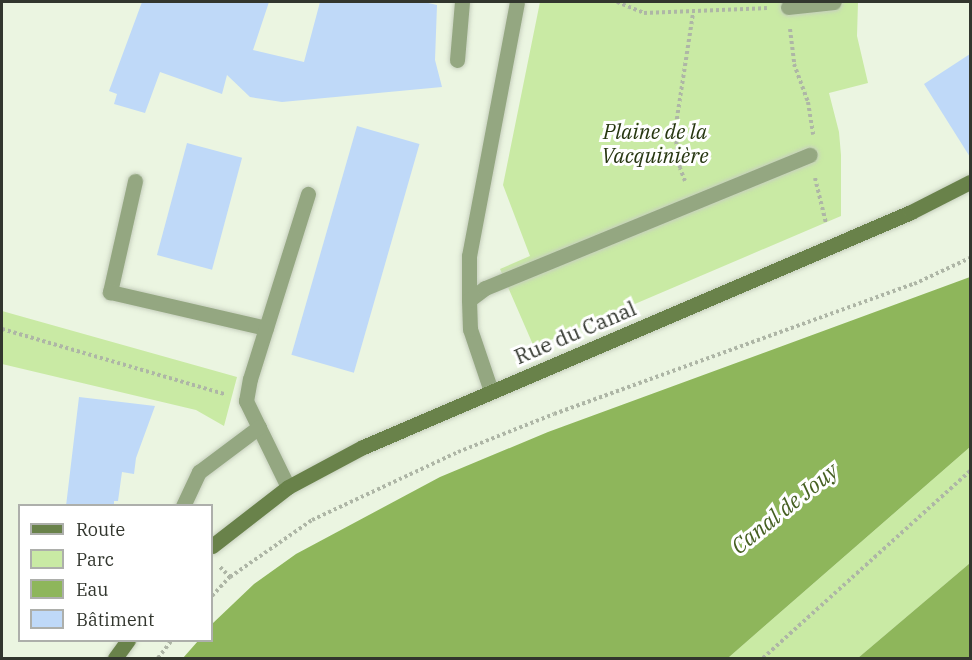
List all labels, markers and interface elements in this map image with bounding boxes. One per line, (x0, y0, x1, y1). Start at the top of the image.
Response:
park label: Plaine de la Vacquinière (602, 118, 708, 168)
street label: Rue du Canal (510, 295, 640, 369)
water label: Canal de Jouy (725, 457, 843, 559)
legend (18, 504, 213, 642)
text: Route (76, 518, 125, 541)
text: Parc (76, 548, 114, 571)
text: Eau (76, 578, 108, 601)
text: Bâtiment (76, 608, 154, 631)

